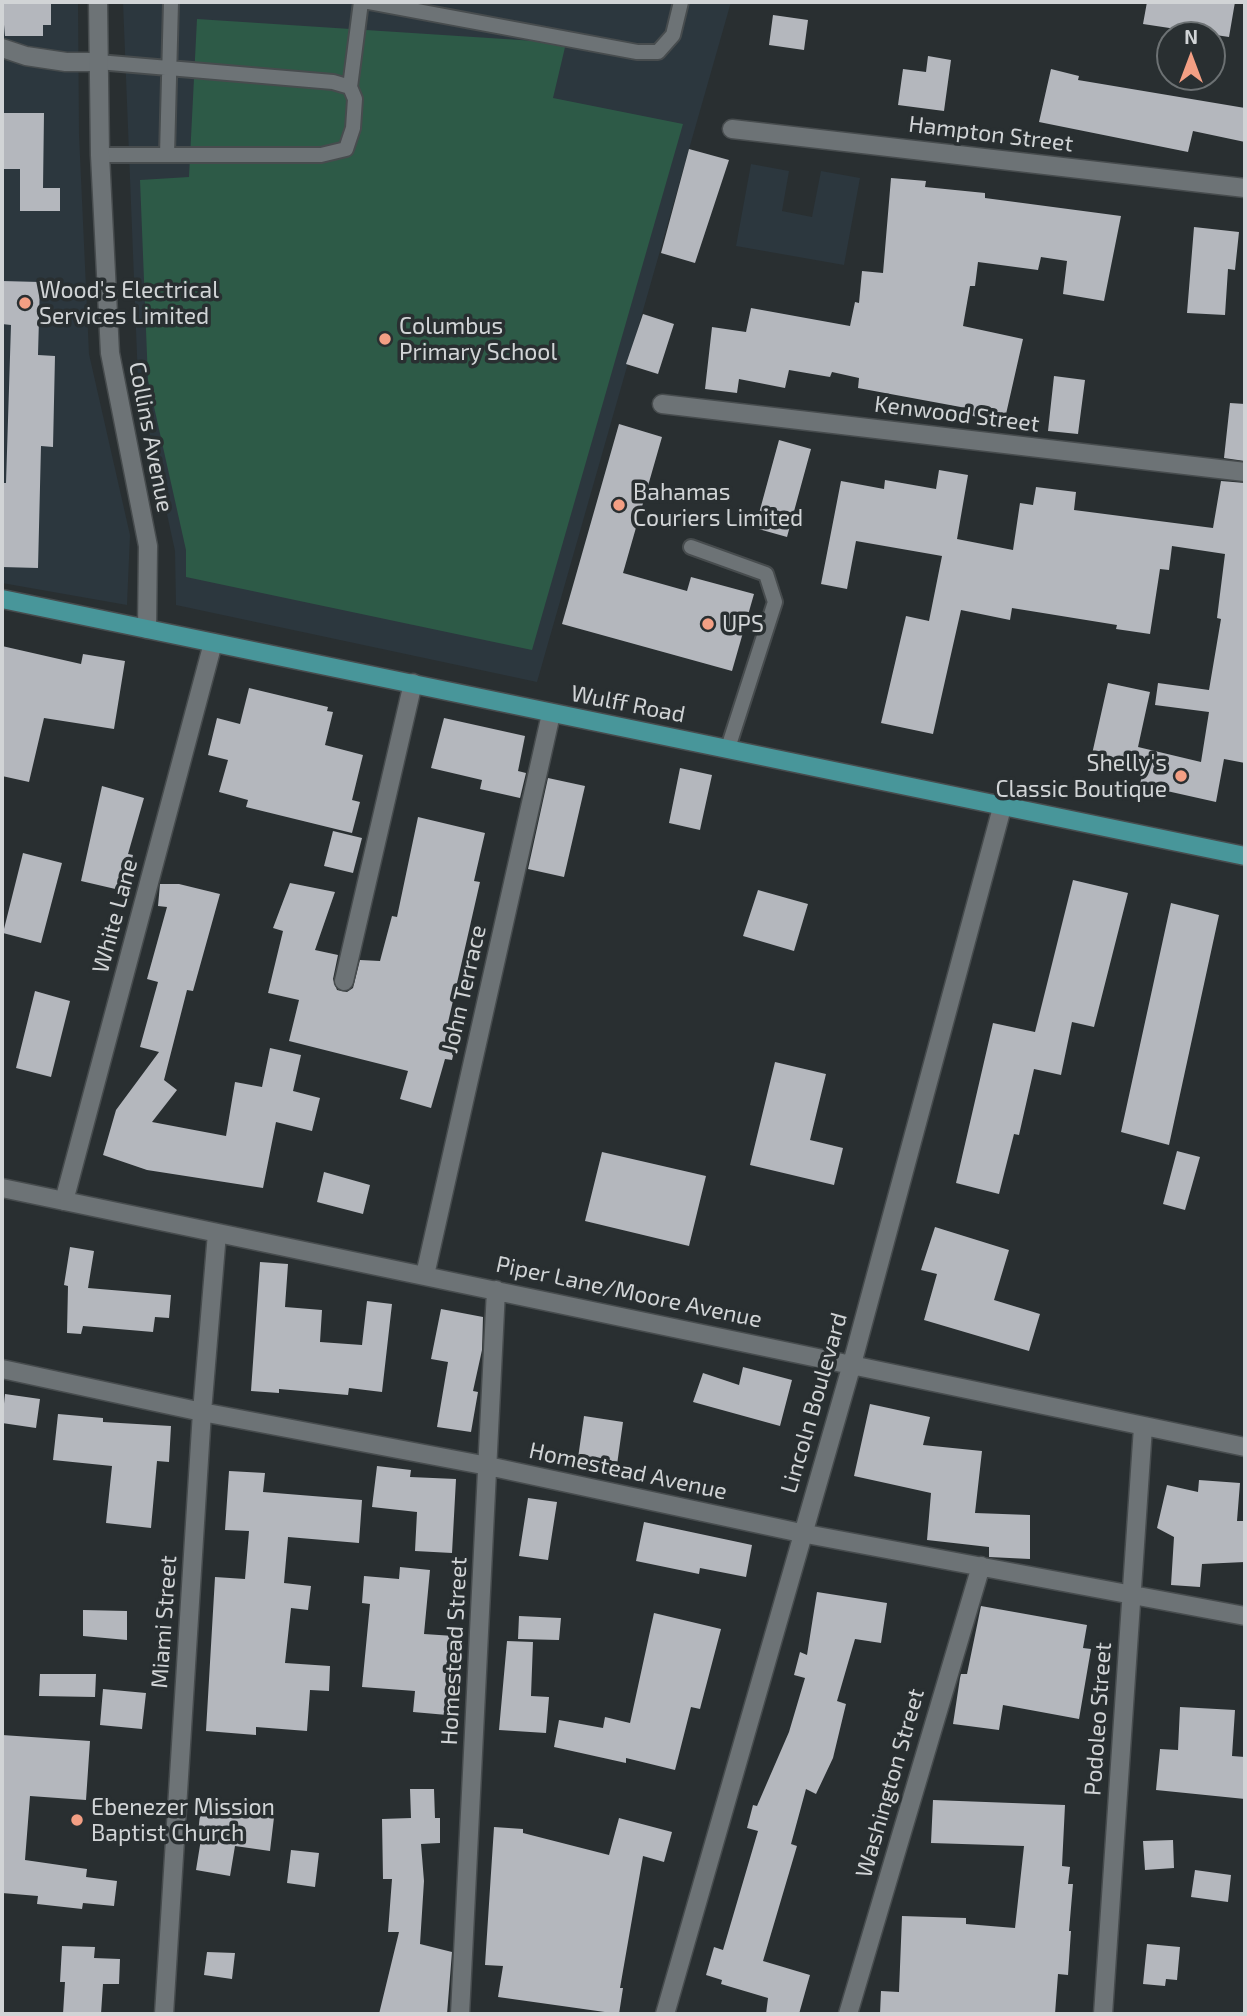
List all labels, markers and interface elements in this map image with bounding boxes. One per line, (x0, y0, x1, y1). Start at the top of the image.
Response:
north arrow (1156, 21, 1226, 91)
text: N (1184, 25, 1198, 48)
street label: Hampton Street (907, 110, 1075, 158)
place label: Wood's Electrical Services Limited (39, 276, 219, 330)
marker: Wood's Electrical Services Limited (17, 295, 33, 311)
place label: Columbus Primary School (399, 312, 557, 366)
marker: Columbus Primary School (377, 331, 393, 347)
street label: Collins Avenue (123, 359, 179, 515)
street label: Kenwood Street (873, 390, 1041, 438)
place label: Bahamas Couriers Limited (633, 478, 803, 532)
marker: Bahamas Couriers Limited (611, 497, 627, 513)
place label: UPS (722, 610, 764, 638)
marker: UPS (700, 616, 716, 632)
street label: Wulff Road (569, 679, 687, 729)
place label: Shelly's Classic Boutique (996, 749, 1167, 803)
marker: Shelly's Classic Boutique (1173, 768, 1189, 784)
street label: White Lane (86, 856, 144, 976)
street label: John Terrace (436, 922, 492, 1056)
street label: Piper Lane/Moore Avenue (494, 1250, 764, 1334)
street label: Lincoln Boulevard (775, 1309, 853, 1497)
street label: Homestead Avenue (526, 1437, 730, 1505)
street label: Miami Street (146, 1554, 182, 1690)
street label: Homestead Street (435, 1556, 473, 1746)
street label: Podoleo Street (1079, 1641, 1117, 1797)
street label: Washington Street (850, 1685, 930, 1881)
place label: Ebenezer Mission Baptist Church (91, 1793, 275, 1847)
marker: Ebenezer Mission Baptist Church (69, 1812, 85, 1828)

